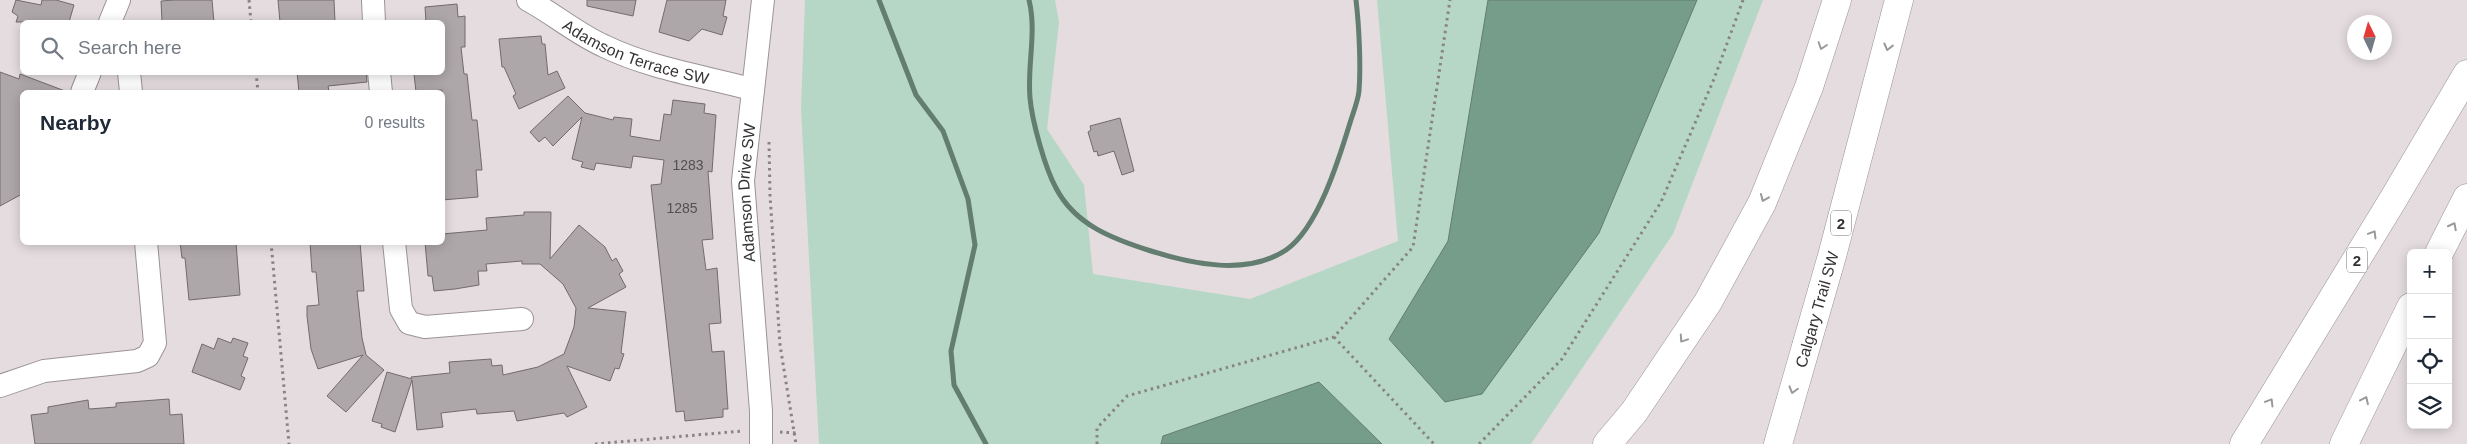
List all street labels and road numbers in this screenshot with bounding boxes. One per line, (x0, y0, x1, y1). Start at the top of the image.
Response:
street label: Adamson Terrace SW (560, 16, 711, 87)
street label: Adamson Drive SW (734, 121, 758, 263)
road number: 2 (1831, 210, 1851, 236)
road number: 2 (2347, 248, 2367, 272)
street label: Calgary Trail SW (1792, 249, 1842, 370)

